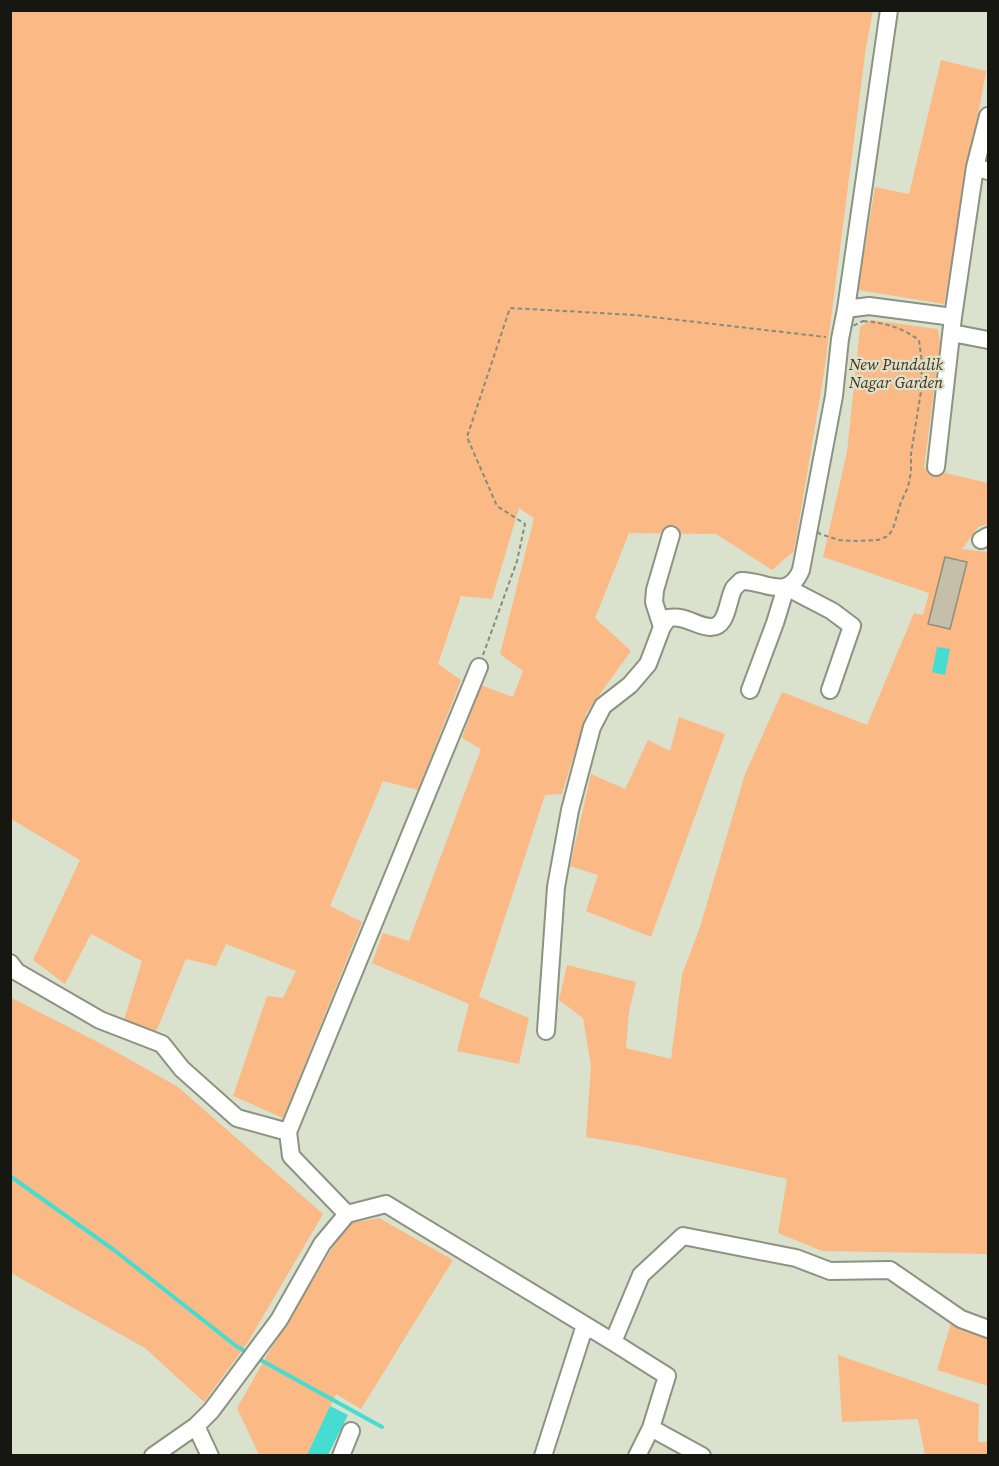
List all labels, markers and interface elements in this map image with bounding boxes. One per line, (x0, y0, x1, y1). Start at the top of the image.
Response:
park label: New Pundalik Nagar Garden (848, 353, 943, 393)

